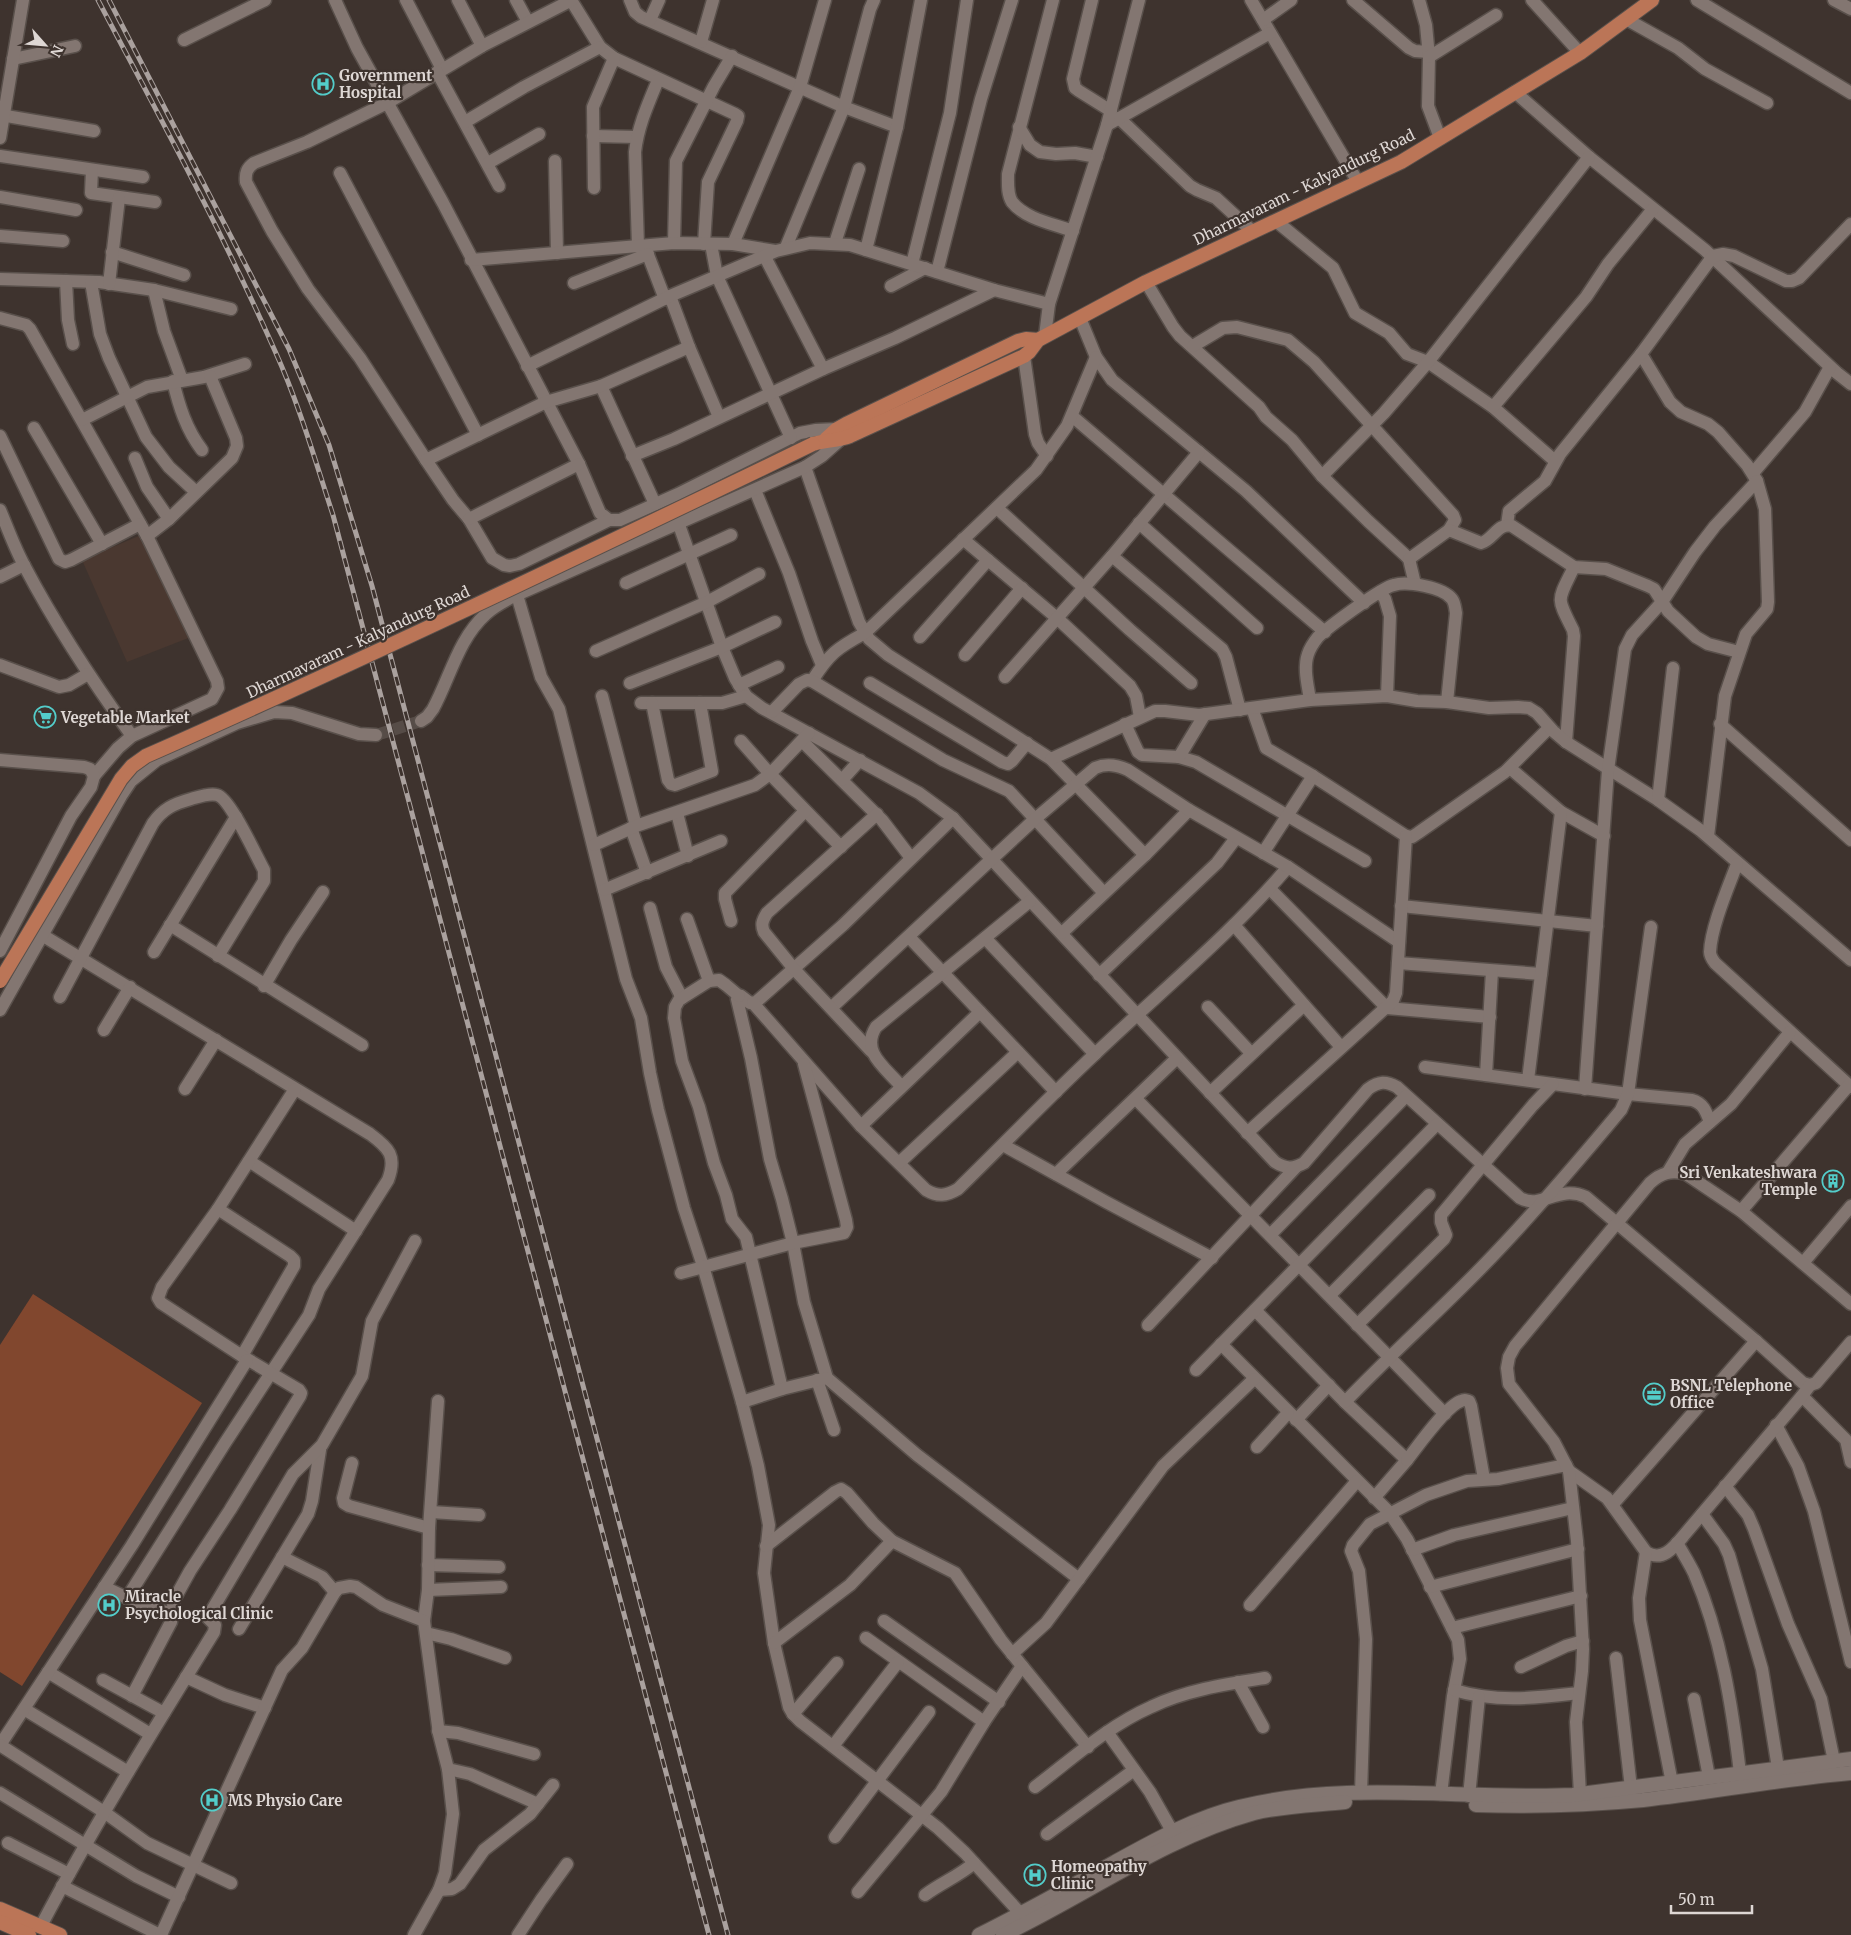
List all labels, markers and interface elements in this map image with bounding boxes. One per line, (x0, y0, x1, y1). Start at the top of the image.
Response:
north arrow (20, 20, 70, 70)
text: N (46, 42, 67, 60)
place label: Government Hospital (339, 66, 432, 102)
hospital icon: Government Hospital (311, 72, 335, 96)
street label: Dharmavaram - Kalyandurg Road (1190, 125, 1418, 249)
street label: Dharmavaram - Kalyandurg Road (243, 582, 473, 702)
supermarket icon: Vegetable Market (33, 705, 57, 729)
place label: Vegetable Market (60, 708, 190, 727)
place label: Sri Venkateshwara Temple (1679, 1163, 1818, 1199)
building icon: Sri Venkateshwara Temple (1821, 1169, 1845, 1193)
place label: BSNL Telephone Office (1670, 1376, 1792, 1412)
office icon: BSNL Telephone Office (1642, 1382, 1666, 1406)
place label: Miracle Psychological Clinic (125, 1587, 274, 1623)
hospital icon: Miracle Psychological Clinic (97, 1593, 121, 1617)
hospital icon: MS Physio Care (200, 1788, 224, 1812)
place label: MS Physio Care (228, 1791, 342, 1810)
place label: Homeopathy Clinic (1051, 1857, 1147, 1893)
hospital icon: Homeopathy Clinic (1023, 1863, 1047, 1887)
scale bar (1671, 1882, 1752, 1914)
text: 50 m (1678, 1890, 1715, 1909)

